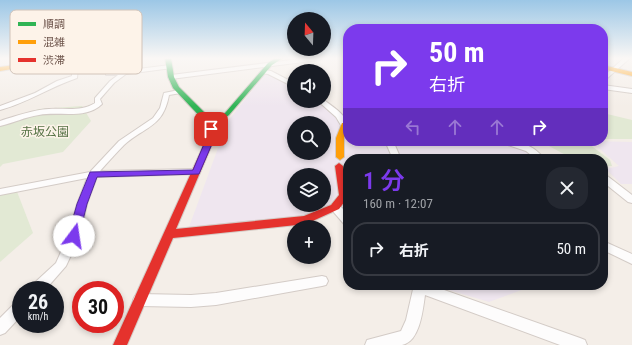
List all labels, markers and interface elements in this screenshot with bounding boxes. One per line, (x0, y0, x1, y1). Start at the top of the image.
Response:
legend (10, 10, 142, 74)
north arrow (287, 12, 331, 56)
map controls (287, 12, 331, 264)
text: 順調 (43, 18, 65, 31)
text: 混雑 (43, 36, 65, 49)
text: 50 m (429, 36, 485, 69)
icon: right (363, 40, 415, 92)
text: 渋滞 (43, 54, 65, 67)
button: sound (287, 64, 331, 108)
text: 右折 (429, 74, 465, 95)
pin (194, 112, 228, 146)
button: search (287, 116, 331, 160)
icon: left (402, 116, 424, 138)
icon: ahead (444, 116, 466, 138)
icon: ahead (486, 116, 508, 138)
icon: right (528, 116, 550, 138)
icon: arrive (200, 118, 222, 140)
park label: 赤坂公園 (21, 125, 69, 139)
text: 1 分 (363, 167, 405, 195)
button: close (546, 167, 588, 209)
button: layers (287, 168, 331, 212)
text: 160 m · 12:07 (363, 196, 433, 211)
position arrow (53, 215, 95, 257)
button: + (287, 220, 331, 264)
icon: right (365, 238, 387, 260)
text: 50 m (556, 240, 586, 258)
text: 右折 (399, 242, 429, 260)
speed limit sign: 30 (72, 281, 124, 333)
text: 26 (28, 290, 48, 314)
text: km/h (28, 311, 48, 322)

